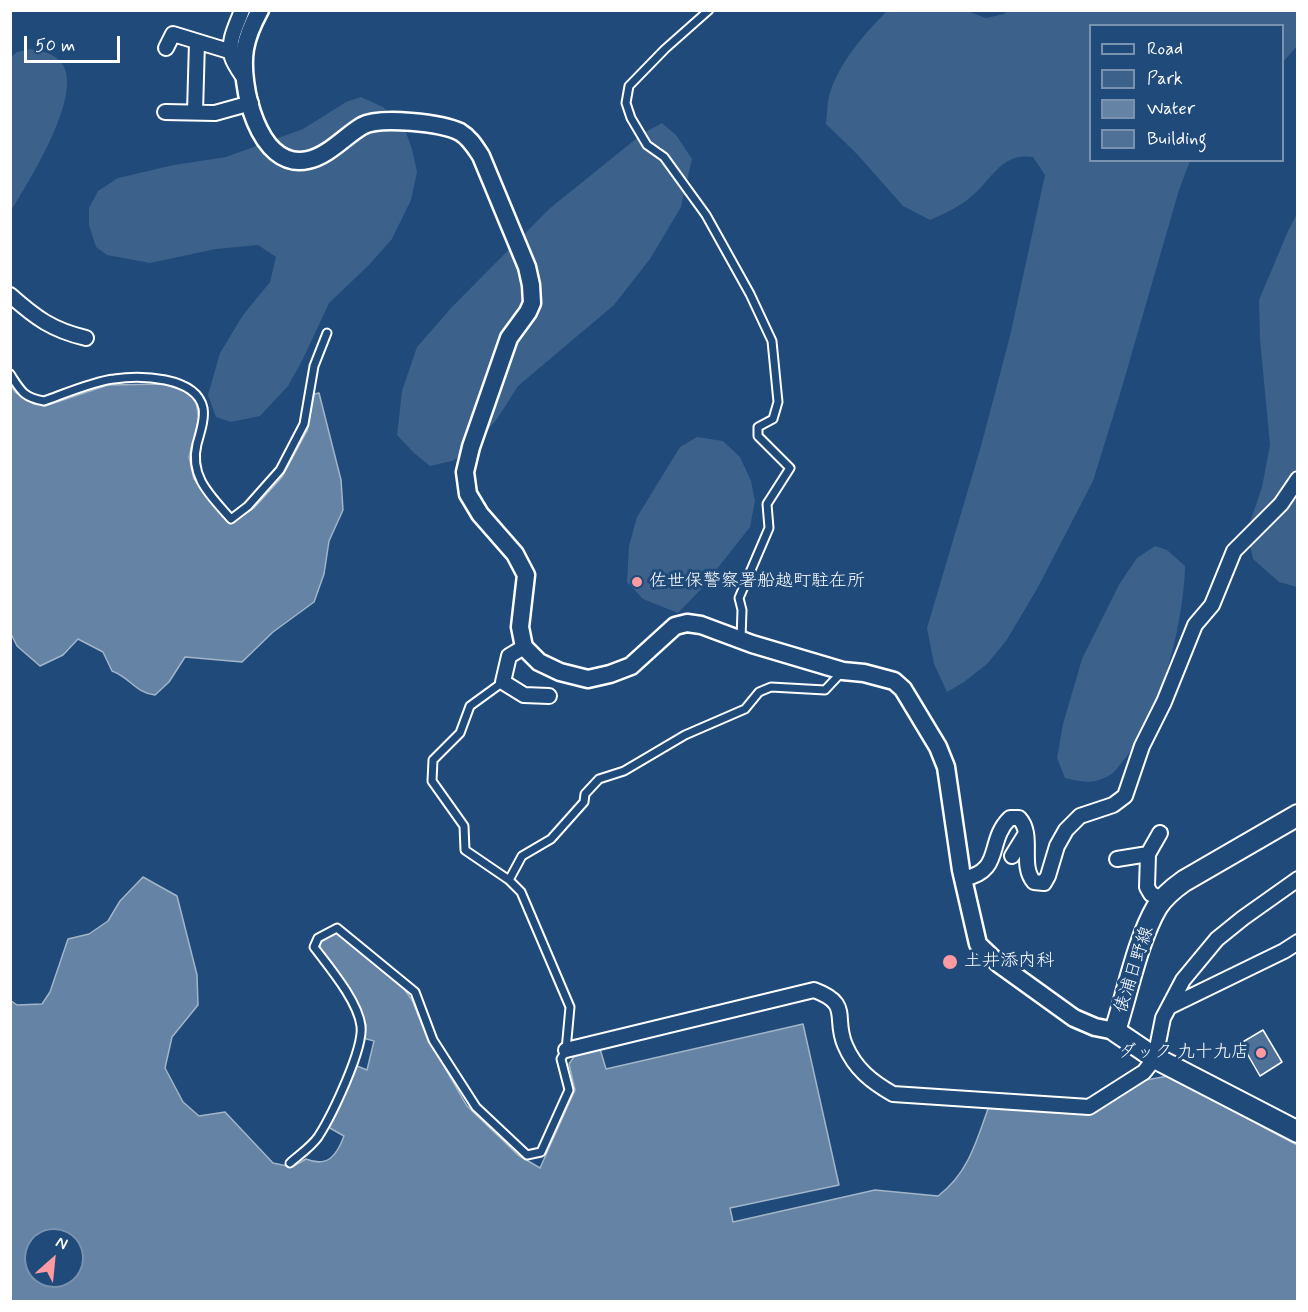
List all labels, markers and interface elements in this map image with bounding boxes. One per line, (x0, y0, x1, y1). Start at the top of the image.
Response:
scale bar (27, 24, 123, 62)
legend (1089, 24, 1284, 162)
text: 50 m (35, 34, 75, 58)
text: Road (1147, 37, 1183, 61)
text: Park (1147, 67, 1183, 91)
text: Water (1147, 97, 1195, 121)
text: Building (1147, 127, 1207, 151)
place label: 佐世保警察署船越町駐在所 (649, 571, 865, 593)
marker: 佐世保警察署船越町駐在所 (630, 575, 644, 589)
street label: 俵浦日野線 (1111, 924, 1159, 1016)
place label: 土井添内科 (964, 951, 1054, 973)
marker: 土井添内科 (941, 953, 959, 971)
place label: ダック 九十九店 (1118, 1042, 1249, 1064)
marker: ダック 九十九店 (1254, 1046, 1268, 1060)
north arrow (24, 1228, 84, 1288)
text: N (52, 1232, 71, 1255)

